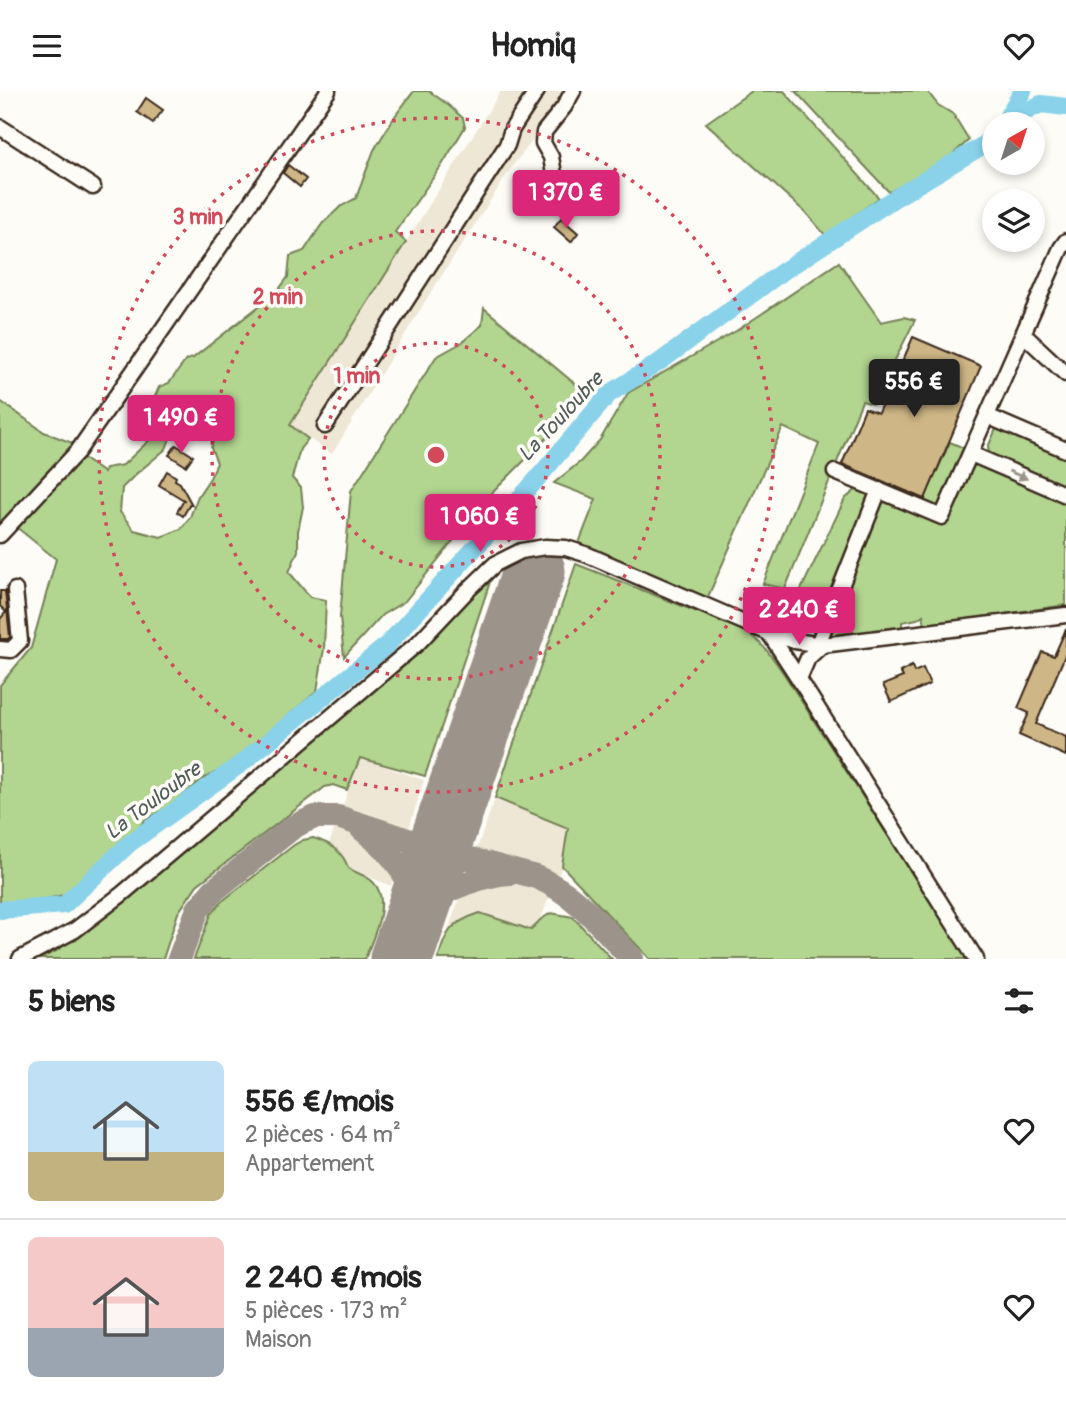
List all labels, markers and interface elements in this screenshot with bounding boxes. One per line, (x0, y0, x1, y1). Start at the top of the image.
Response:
text: Homiq (490, 26, 576, 66)
icon: menu (28, 27, 66, 65)
icon: heart (1000, 27, 1038, 65)
north arrow (982, 112, 1045, 175)
map controls (982, 112, 1045, 252)
pin: 1 370 € (501, 171, 631, 230)
text: 1 370 € (529, 178, 603, 207)
button: layers (982, 189, 1045, 252)
text: 3 min (173, 204, 223, 231)
text: 2 min (253, 284, 303, 311)
pin: 556 € (865, 359, 963, 419)
text: 1 min (334, 363, 381, 390)
water label: La Touloubre (512, 364, 611, 468)
text: 556 € (885, 367, 943, 396)
pin: 1 490 € (116, 395, 246, 455)
text: 1 490 € (143, 403, 219, 432)
centre of rings (424, 443, 448, 467)
one-way arrow (1008, 470, 1029, 481)
pin: 1 060 € (415, 495, 545, 554)
text: 1 060 € (441, 502, 519, 531)
pin: 2 240 € (734, 587, 864, 647)
text: 2 240 € (759, 595, 839, 624)
water label: La Touloubre (100, 755, 208, 846)
icon: filters (1000, 982, 1038, 1020)
text: 5 biens (28, 983, 115, 1020)
text: 556 €/mois (245, 1083, 394, 1120)
icon: home (84, 1089, 168, 1173)
icon: heart (1000, 1112, 1038, 1150)
text: 2 pièces · 64 m² (245, 1120, 401, 1149)
text: Appartement (245, 1149, 374, 1178)
text: 2 240 €/mois (245, 1259, 422, 1296)
icon: home (84, 1265, 168, 1349)
icon: heart (1000, 1288, 1038, 1326)
text: 5 pièces · 173 m² (245, 1296, 408, 1325)
text: Maison (245, 1325, 312, 1354)

